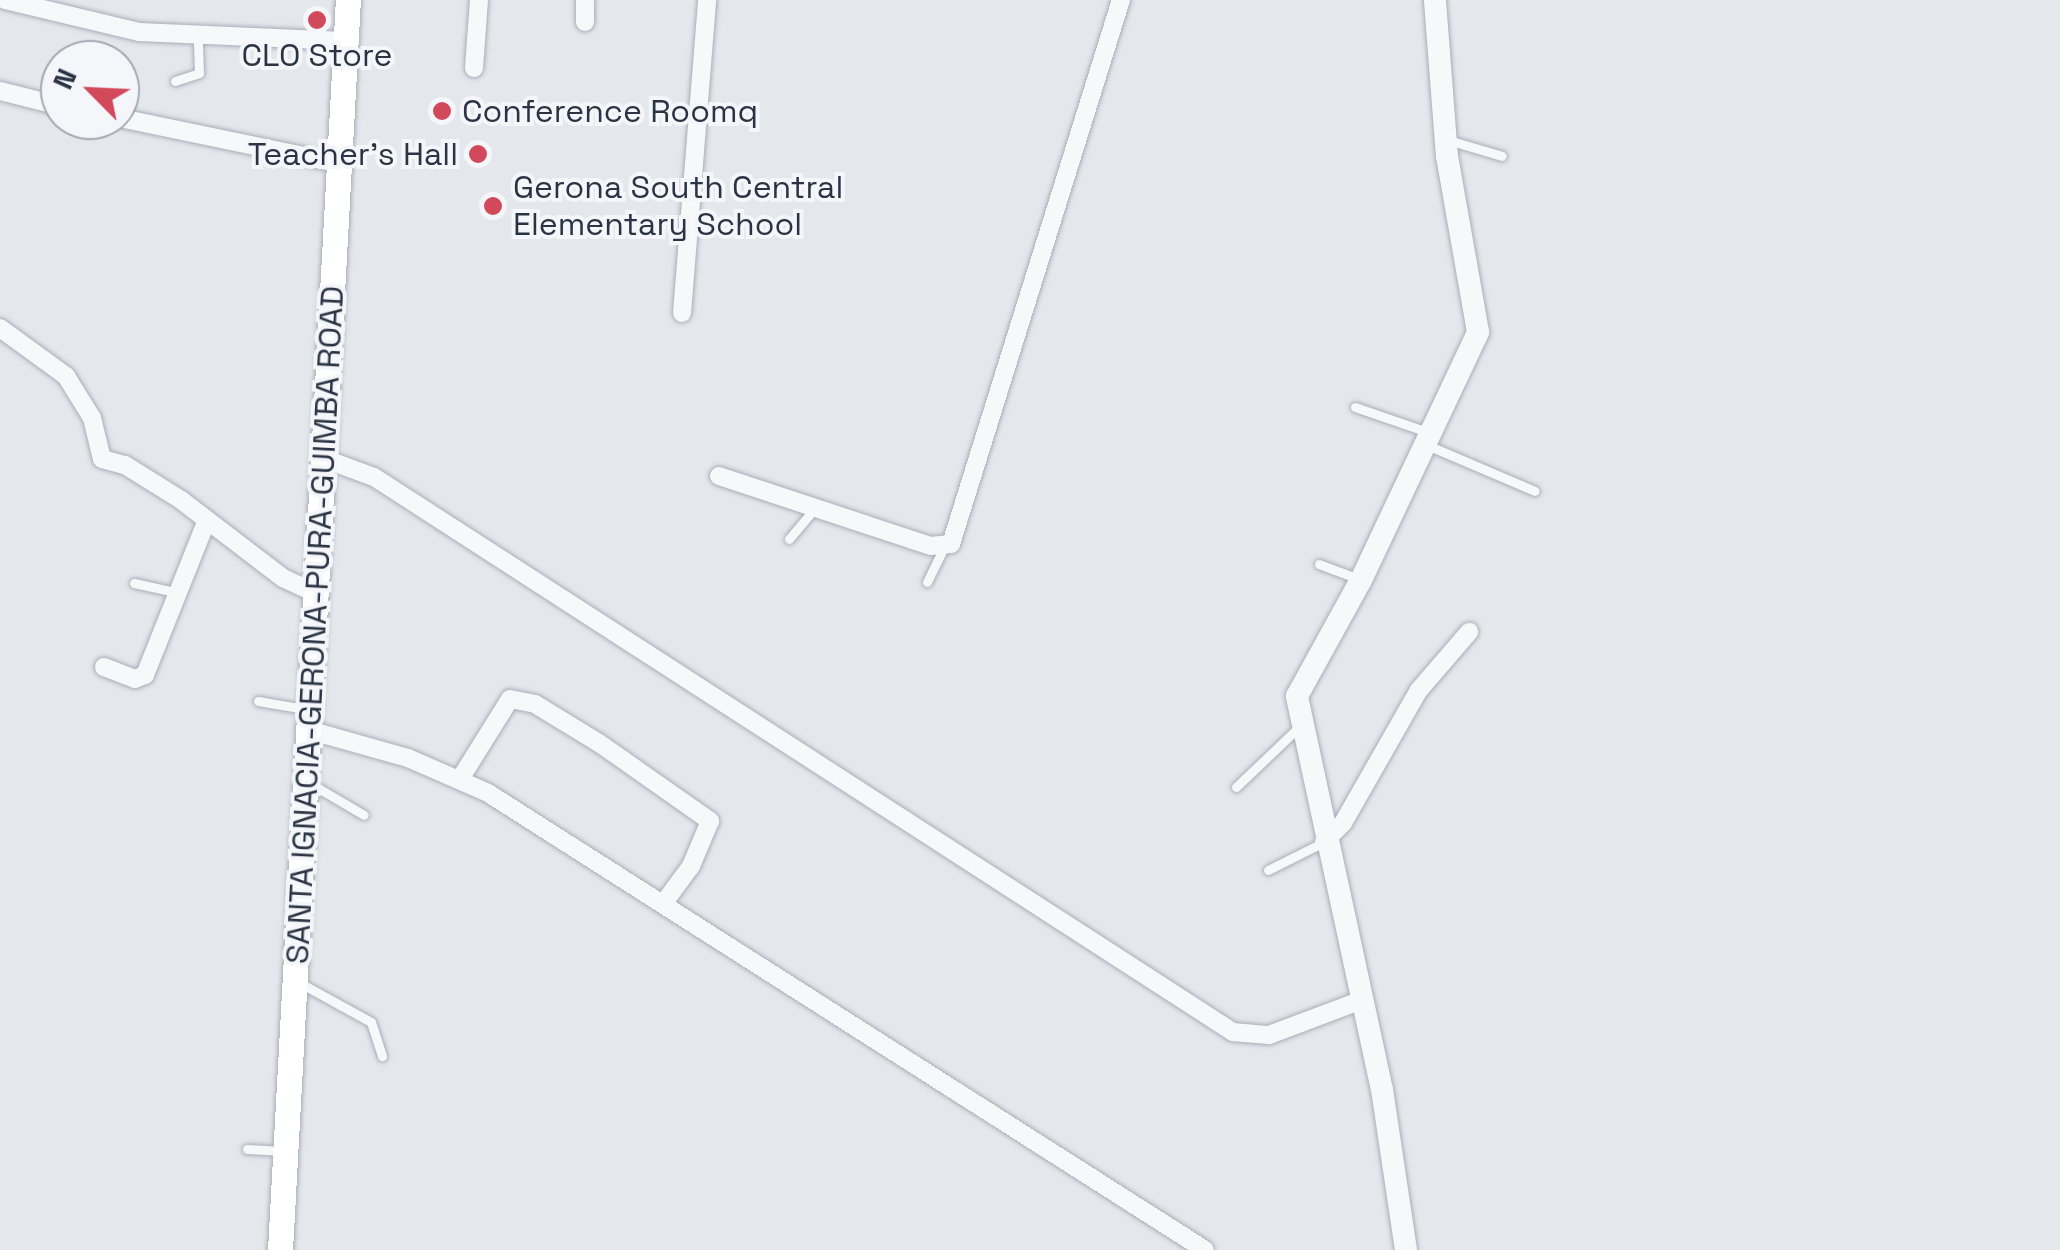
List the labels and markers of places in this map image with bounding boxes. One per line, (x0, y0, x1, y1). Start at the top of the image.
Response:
marker: CLO Store (306, 9, 328, 31)
place label: CLO Store (242, 36, 392, 74)
place label: Conference Roomq (462, 92, 758, 130)
marker: Conference Roomq (431, 100, 453, 122)
place label: Teacher's Hall (248, 135, 458, 173)
marker: Teacher's Hall (467, 143, 489, 165)
place label: Gerona South Central Elementary School (513, 169, 843, 244)
marker: Gerona South Central Elementary School (482, 195, 504, 217)

